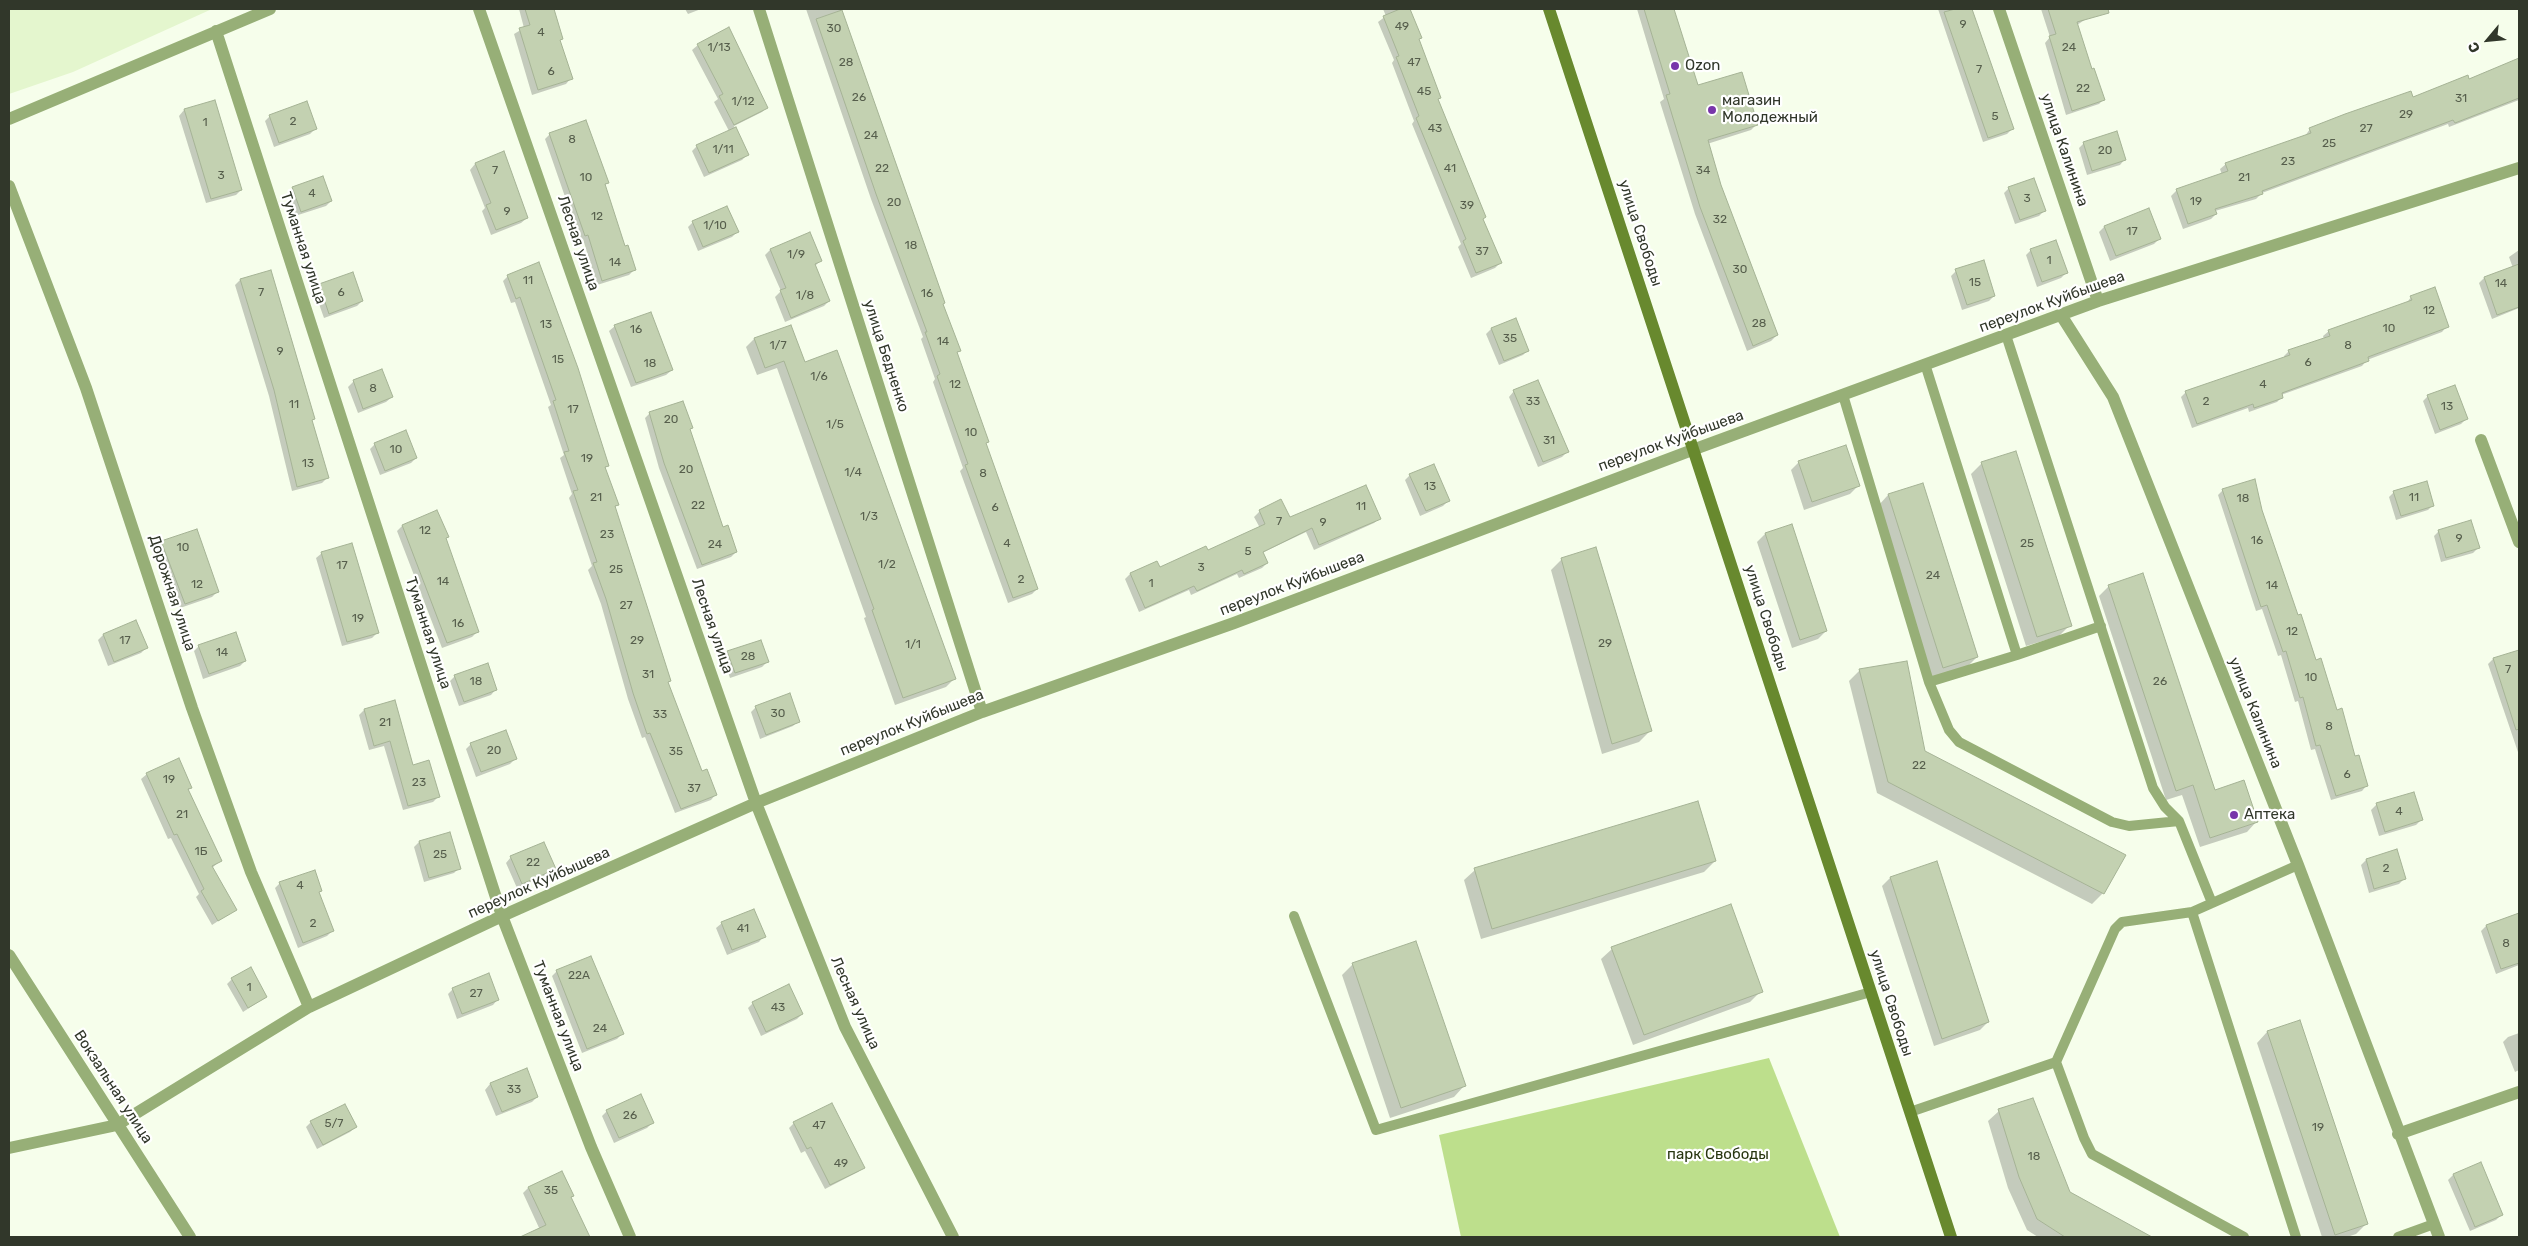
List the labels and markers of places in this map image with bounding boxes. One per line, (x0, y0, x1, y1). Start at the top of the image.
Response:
place label: Ozon (1685, 57, 1720, 75)
marker: Ozon (1669, 60, 1681, 72)
place label: магазин Молодежный (1722, 92, 1818, 127)
marker: магазин Молодежный (1706, 104, 1718, 116)
place label: Аптека (2244, 806, 2295, 824)
marker: Аптека (2228, 809, 2240, 821)

